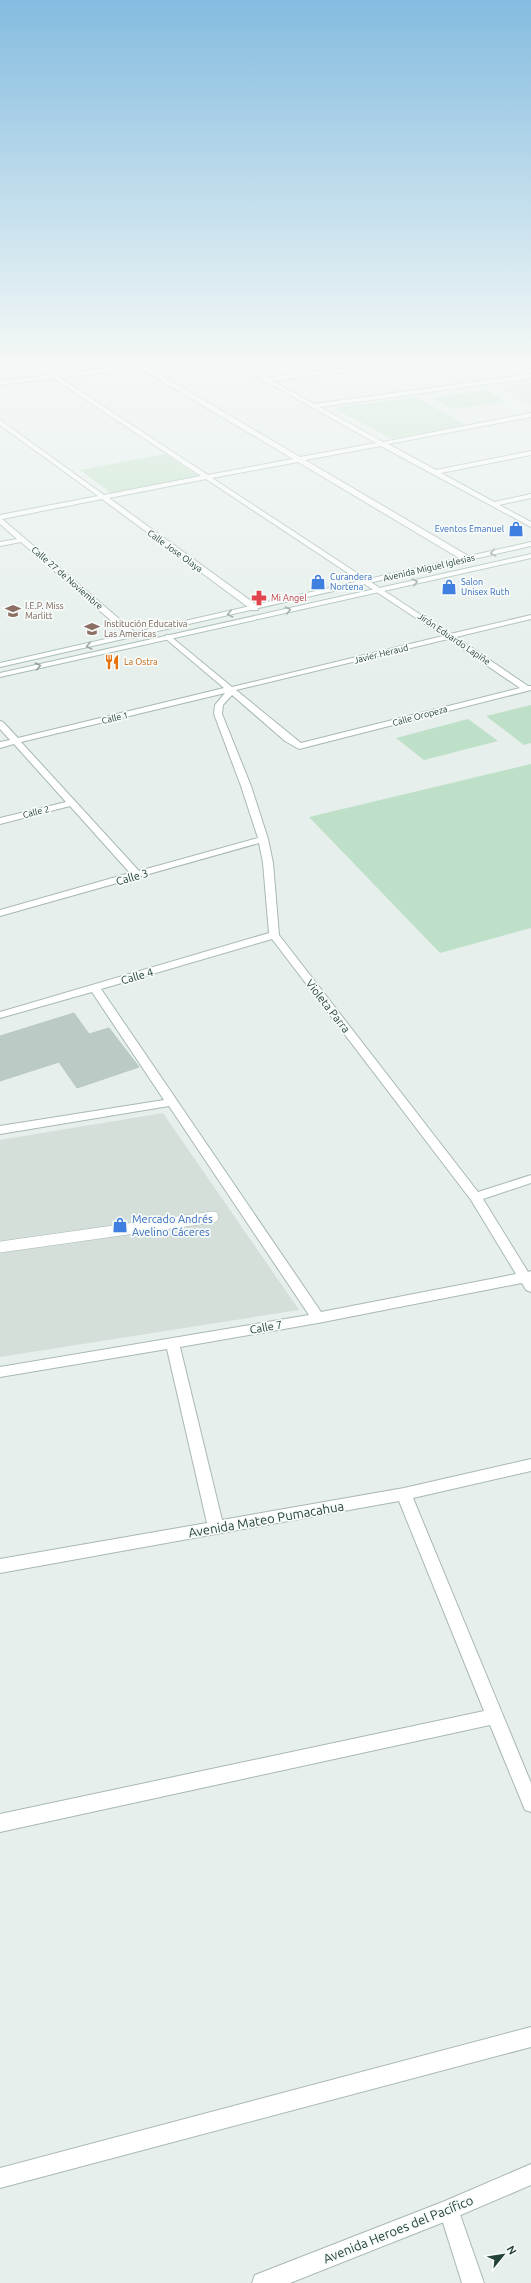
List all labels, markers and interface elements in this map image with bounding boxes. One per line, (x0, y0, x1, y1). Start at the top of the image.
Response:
shop icon: Eventos Emanuel (507, 520, 525, 538)
place label: Eventos Emanuel (435, 524, 505, 534)
street label: Calle Jose Olaya (146, 528, 204, 574)
street label: Calle 27 de Noviembre (29, 544, 105, 612)
one-way arrow (490, 549, 496, 557)
street label: Avenida Miguel Iglesias (382, 553, 476, 583)
place label: Curandera Nortena (330, 572, 372, 592)
shop icon: Curandera Nortena (309, 573, 327, 591)
place label: Salon Unisex Ruth (461, 577, 509, 597)
shop icon: Salon Unisex Ruth (440, 578, 458, 596)
one-way arrow (412, 579, 418, 587)
pharmacy icon: Mi Angel (250, 589, 268, 607)
place label: Mi Angel (271, 593, 307, 603)
place label: I.E.P. Miss Marlitt (25, 601, 64, 621)
school or university icon: I.E.P. Miss Marlitt (4, 602, 22, 620)
one-way arrow (285, 607, 291, 615)
one-way arrow (227, 610, 233, 618)
street label: Jirón Eduardo Lapiñe (416, 611, 492, 667)
place label: Institución Educativa Las Americas (104, 619, 187, 639)
school or university icon: Institución Educativa Las Americas (83, 620, 101, 638)
one-way arrow (86, 641, 93, 649)
street label: Javier Heraud (353, 642, 409, 666)
restaurant icon: La Ostra (103, 653, 121, 671)
place label: La Ostra (124, 657, 158, 667)
one-way arrow (35, 663, 41, 671)
street label: Calle Oropeza (391, 704, 449, 728)
street label: Calle 1 (101, 710, 129, 726)
street label: Calle 2 (22, 804, 50, 820)
street label: Calle 3 (115, 867, 149, 887)
street label: Calle 4 (120, 966, 154, 986)
street label: Violeta Parra (304, 977, 352, 1035)
place label: Mercado Andrés Avelino Cáceres (132, 1213, 213, 1238)
shop icon: Mercado Andrés Avelino Cáceres (111, 1216, 129, 1234)
street label: Calle 7 (249, 1318, 283, 1336)
street label: Avenida Mateo Pumacahua (187, 1498, 345, 1540)
street label: Avenida Heroes del Pacífico (321, 2192, 475, 2266)
north arrow (483, 2235, 523, 2275)
text: N (504, 2243, 519, 2257)

